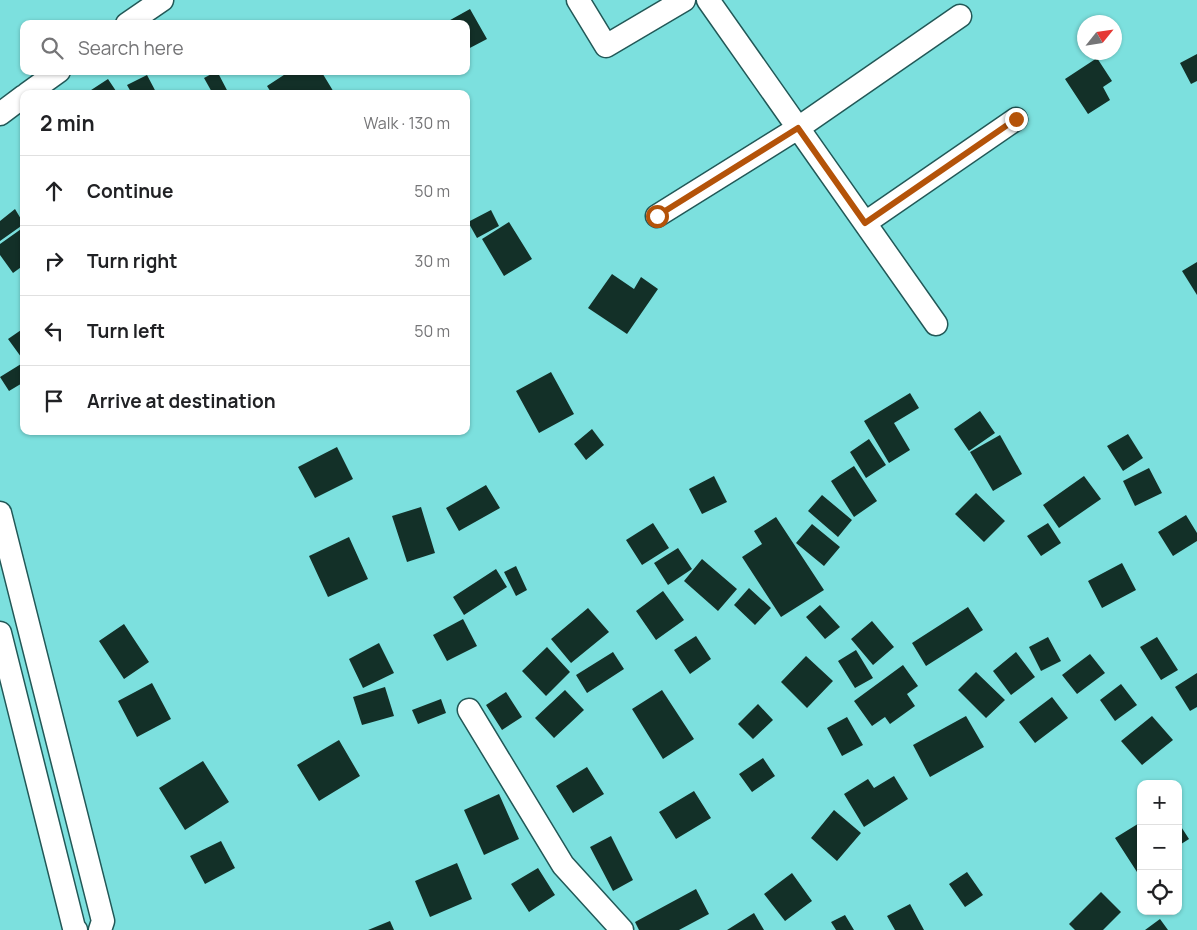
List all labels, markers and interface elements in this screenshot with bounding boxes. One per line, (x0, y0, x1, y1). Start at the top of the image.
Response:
north arrow (1077, 15, 1122, 60)
search box (20, 20, 470, 75)
icon: search (38, 34, 66, 62)
text: Search here (78, 35, 184, 61)
route end (1005, 108, 1028, 131)
text: 2 min (40, 109, 95, 137)
text: Walk · 130 m (364, 112, 450, 134)
icon: ahead (40, 177, 68, 205)
text: Continue (87, 178, 173, 204)
text: 50 m (414, 180, 450, 202)
route start (646, 205, 669, 228)
icon: right (40, 247, 68, 275)
text: Turn right (87, 248, 177, 274)
text: 30 m (415, 250, 450, 272)
icon: left (40, 317, 68, 345)
text: Turn left (87, 318, 165, 344)
text: 50 m (414, 320, 450, 342)
icon: arrive (40, 387, 68, 415)
text: Arrive at destination (87, 388, 276, 414)
map controls (1137, 780, 1182, 915)
button: + (1137, 780, 1182, 825)
button: − (1137, 825, 1182, 870)
button: locate (1137, 870, 1182, 915)

